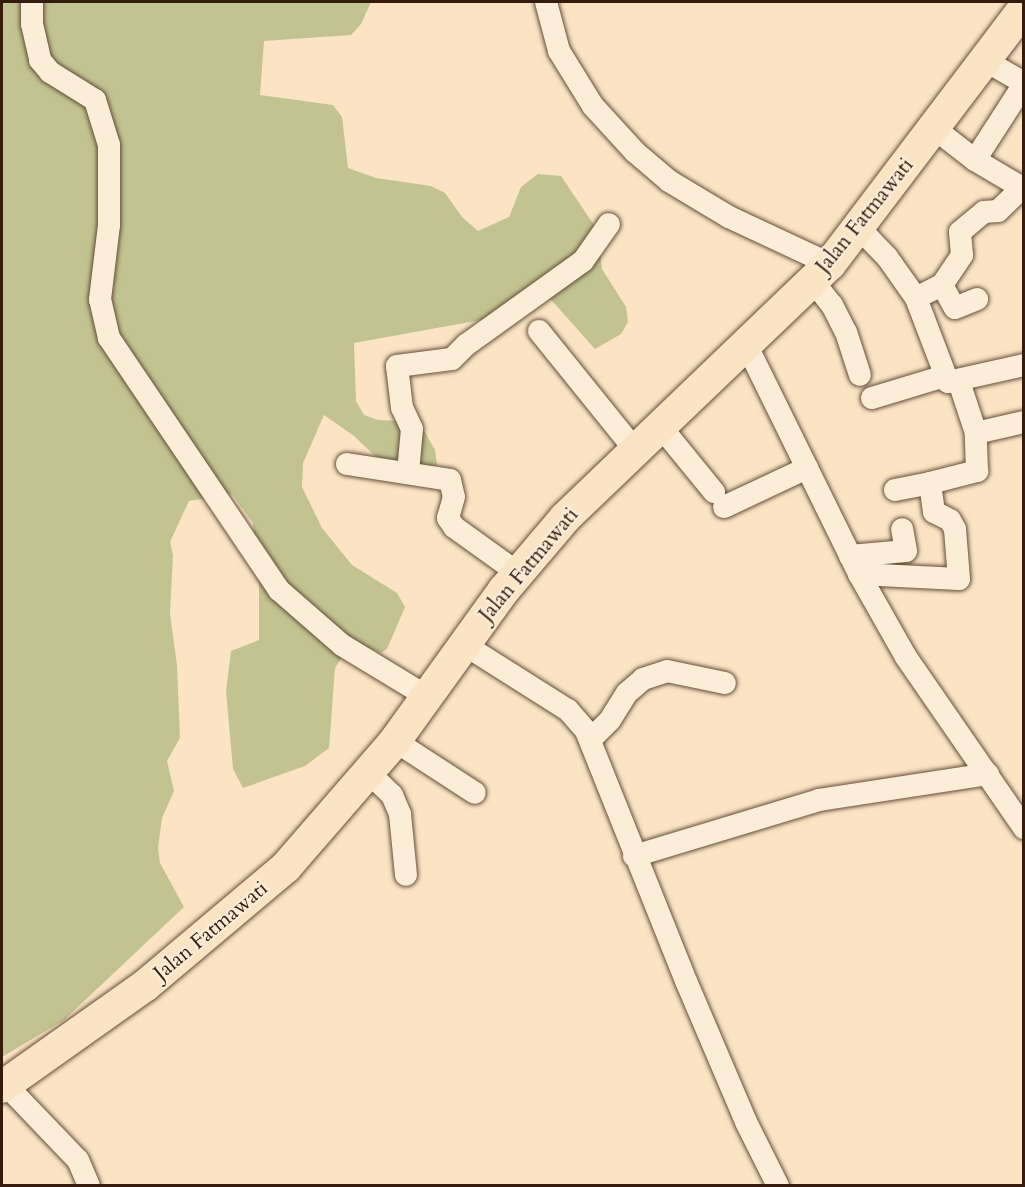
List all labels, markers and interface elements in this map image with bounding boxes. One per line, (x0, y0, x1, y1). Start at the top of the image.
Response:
street label: Jalan Fatmawati (811, 153, 919, 279)
street label: Jalan Fatmawati (474, 503, 584, 627)
street label: Jalan Fatmawati (149, 876, 273, 986)

